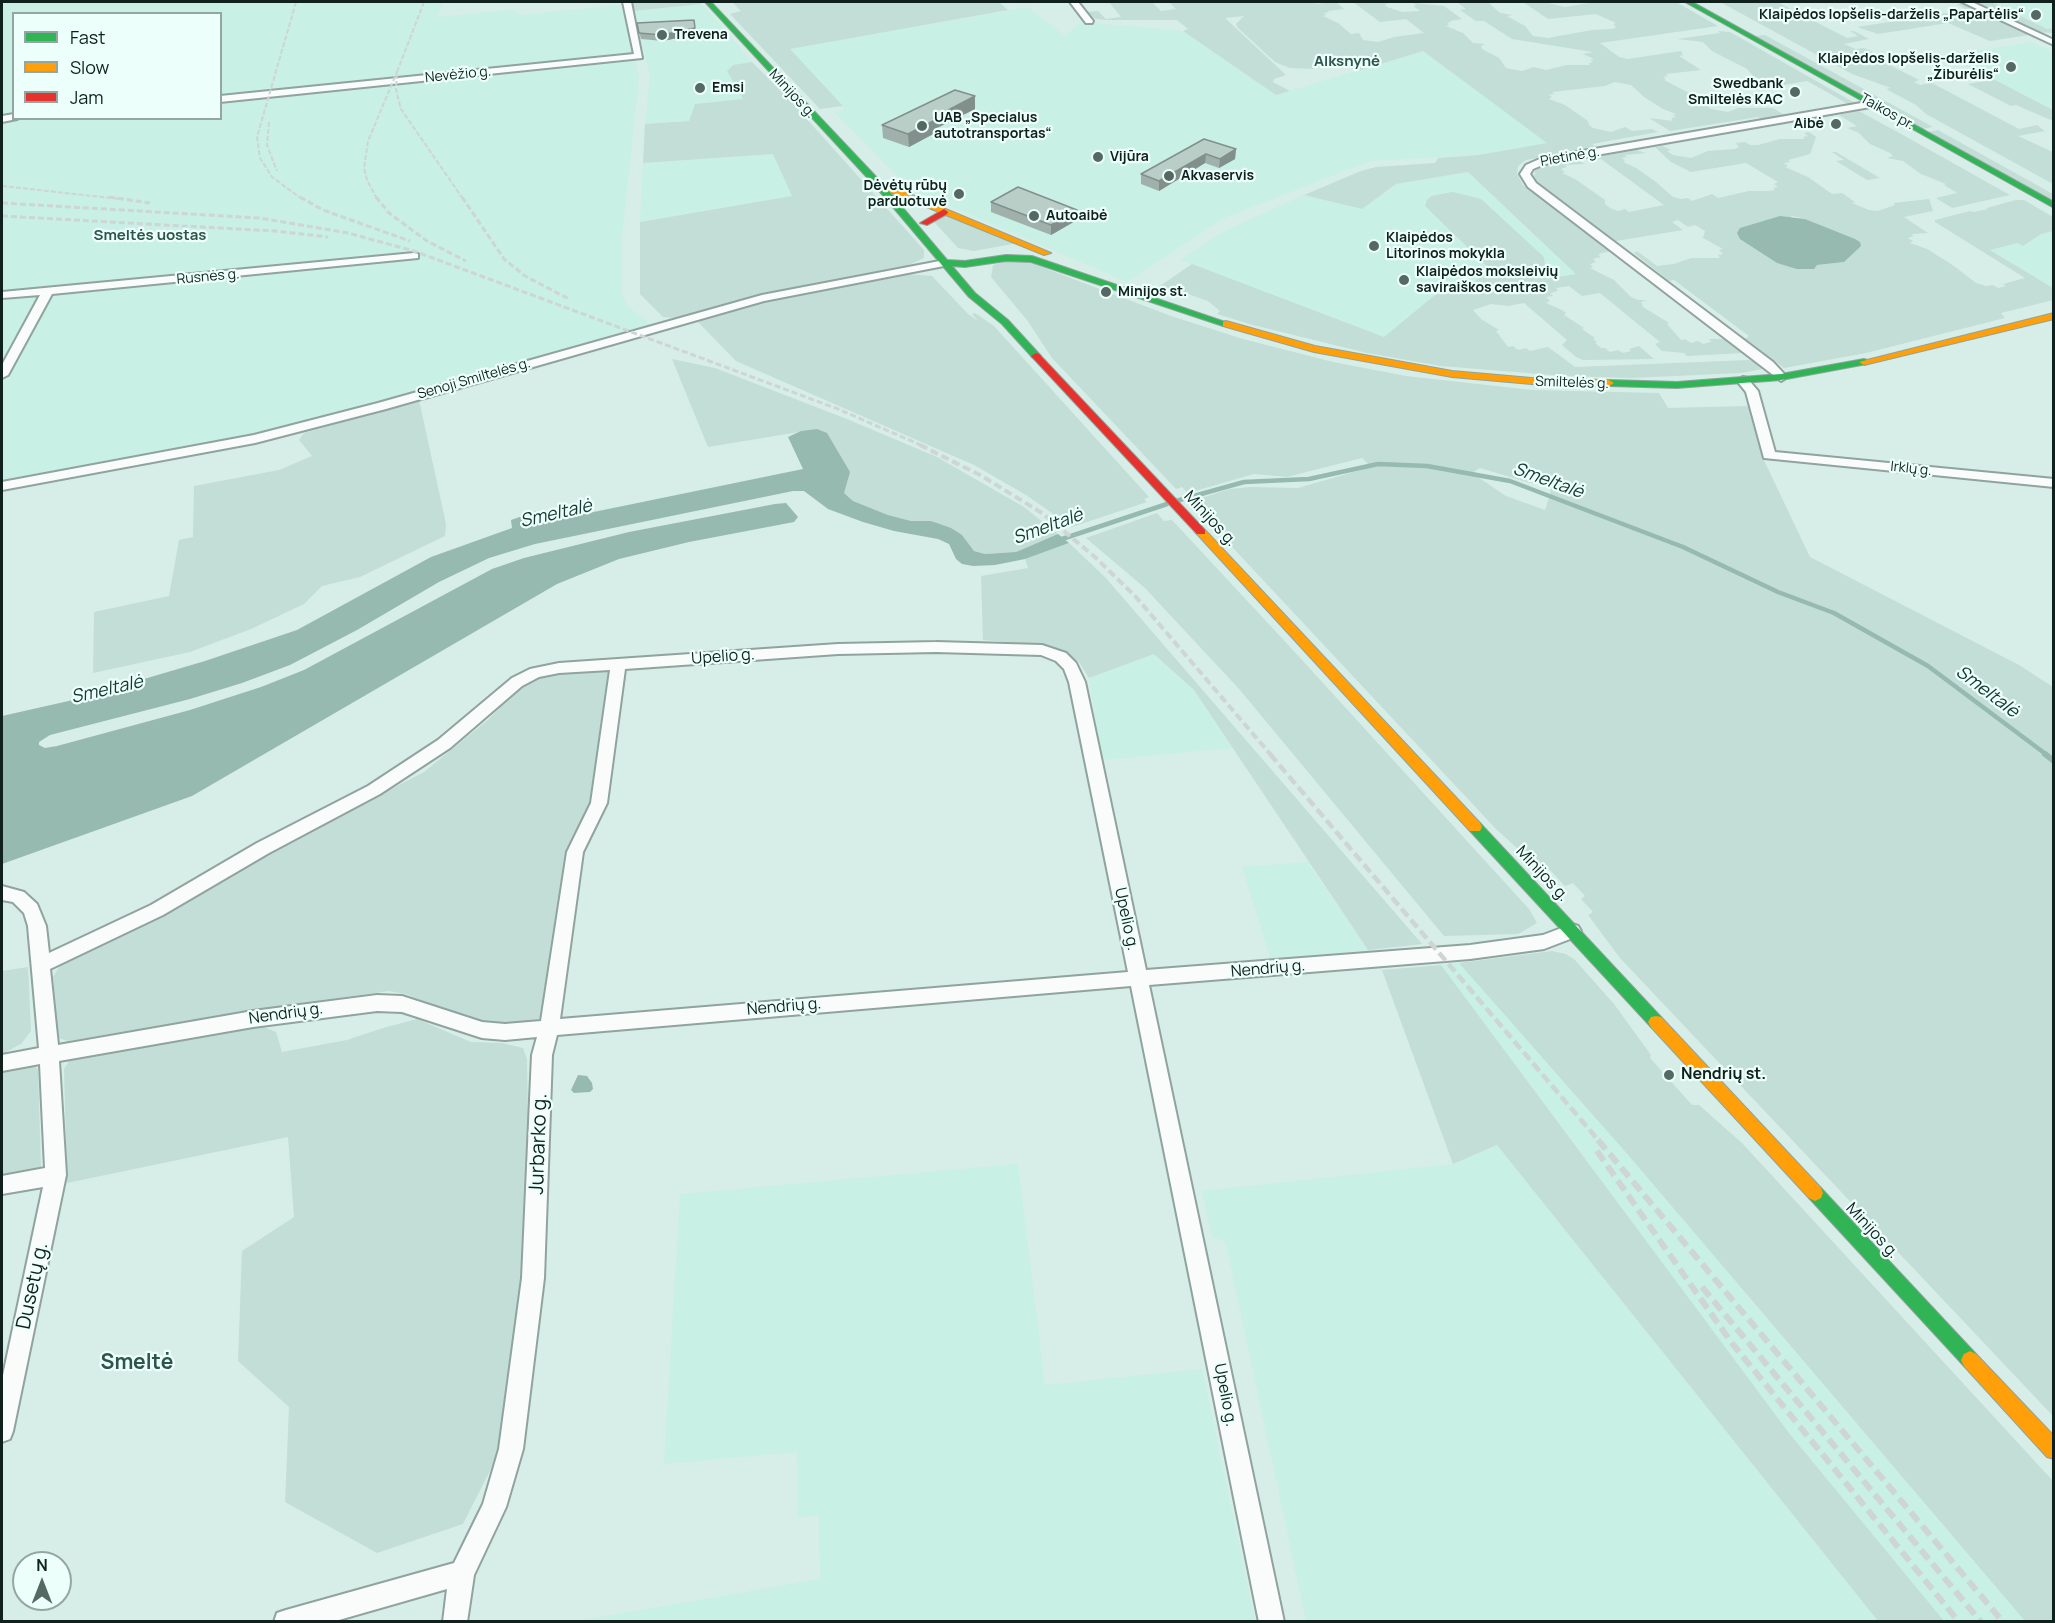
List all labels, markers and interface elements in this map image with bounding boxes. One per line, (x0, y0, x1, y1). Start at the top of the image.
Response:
place label: Klaipėdos lopšelis-darželis „Papartėlis“ (1759, 7, 2024, 23)
marker: Klaipėdos lopšelis-darželis „Papartėlis“ (2029, 8, 2043, 22)
legend (12, 12, 222, 120)
text: Fast (70, 25, 105, 49)
place label: Trevena (674, 27, 728, 43)
marker: Trevena (655, 28, 669, 42)
place label: Klaipėdos lopšelis-darželis „Žiburėlis“ (1818, 51, 1999, 84)
district label: Alksnynė (1314, 53, 1380, 71)
text: Slow (70, 55, 109, 79)
marker: Klaipėdos lopšelis-darželis „Žiburėlis“ (2004, 60, 2018, 74)
street label: Nevėžio g. (424, 63, 492, 87)
street label: Minijos g. (765, 66, 819, 122)
place label: Swedbank Smiltelės KAC (1688, 76, 1783, 108)
place label: Emsi (712, 80, 744, 96)
marker: Emsi (693, 81, 707, 95)
text: Jam (70, 85, 104, 109)
marker: Swedbank Smiltelės KAC (1788, 85, 1802, 99)
street label: Taikos pr. (1857, 90, 1917, 134)
place label: UAB „Specialus autotransportas“ (934, 110, 1051, 142)
place label: Aibė (1794, 116, 1824, 132)
marker: Aibė (1829, 117, 1843, 131)
marker: UAB „Specialus autotransportas“ (915, 119, 929, 133)
street label: Pietinė g. (1539, 144, 1601, 170)
place label: Vijūra (1110, 149, 1149, 165)
marker: Vijūra (1091, 150, 1105, 164)
place label: Akvaservis (1181, 168, 1254, 184)
marker: Akvaservis (1162, 169, 1176, 183)
place label: Dėvėtų rūbų parduotuvė (864, 178, 947, 210)
marker: Dėvėtų rūbų parduotuvė (952, 187, 966, 201)
place label: Autoaibė (1046, 208, 1108, 224)
marker: Autoaibė (1027, 209, 1041, 223)
district label: Smeltės uostas (94, 227, 206, 245)
place label: Klaipėdos Litorinos mokykla (1386, 230, 1505, 262)
marker: Klaipėdos Litorinos mokykla (1367, 239, 1381, 253)
place label: Klaipėdos moksleivių saviraiškos centras (1416, 264, 1558, 296)
street label: Rusnės g. (176, 266, 240, 288)
marker: Klaipėdos moksleivių saviraiškos centras (1397, 273, 1411, 287)
place label: Minijos st. (1118, 284, 1187, 300)
marker: Minijos st. (1099, 285, 1113, 299)
street label: Senoji Smiltelės g. (416, 355, 532, 403)
street label: Smiltelės g. (1535, 373, 1609, 393)
water label: Smeltalė (1510, 458, 1586, 504)
street label: Irklų g. (1889, 458, 1933, 480)
street label: Minijos g. (1179, 487, 1241, 551)
water label: Smeltalė (518, 495, 594, 533)
water label: Smeltalė (1010, 504, 1086, 550)
street label: Upelio g. (691, 645, 755, 669)
water label: Smeltalė (1951, 661, 2023, 723)
water label: Smeltalė (69, 671, 145, 709)
street label: Minijos g. (1511, 842, 1573, 906)
street label: Upelio g. (1110, 886, 1142, 952)
street label: Nendrių g. (1230, 956, 1306, 982)
street label: Nendrių g. (746, 994, 822, 1020)
street label: Nendrių g. (248, 999, 324, 1029)
place label: Nendrių st. (1681, 1065, 1766, 1085)
marker: Nendrių st. (1662, 1068, 1676, 1082)
street label: Jurbarko g. (525, 1093, 553, 1195)
street label: Minijos g. (1841, 1199, 1903, 1263)
street label: Dusetų g. (12, 1240, 54, 1332)
district label: Smeltė (101, 1350, 173, 1376)
street label: Upelio g. (1209, 1362, 1241, 1428)
north arrow (12, 1551, 72, 1611)
text: N (36, 1554, 48, 1576)

